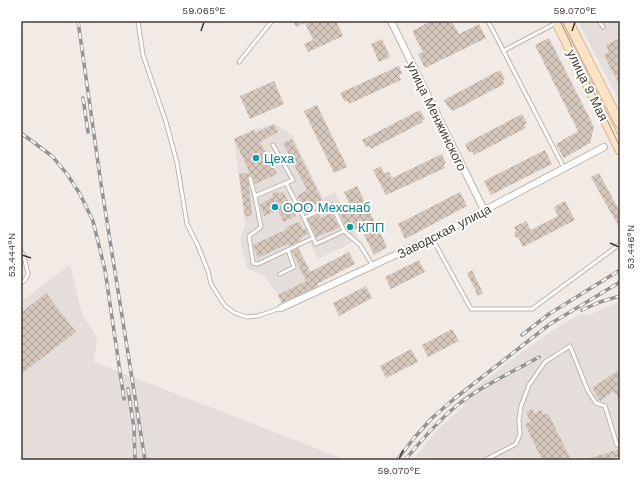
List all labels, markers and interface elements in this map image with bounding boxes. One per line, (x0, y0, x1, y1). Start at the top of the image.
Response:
text: 59.065°E (182, 5, 226, 16)
text: 59.070°E (554, 5, 596, 16)
street label: улица 9 Мая (564, 47, 611, 124)
street label: улица Менжинского (404, 59, 470, 173)
place label: Цеха (264, 151, 295, 166)
marker: Цеха (251, 153, 261, 163)
place label: ООО Мехснаб (283, 200, 370, 215)
street label: Заводская улица (395, 201, 494, 262)
marker: ООО Мехснаб (270, 202, 280, 212)
place label: КПП (358, 220, 384, 235)
marker: КПП (345, 222, 355, 232)
text: 53.446°N (625, 225, 636, 269)
text: 53.444°N (6, 233, 17, 277)
text: 59.070°E (378, 465, 420, 476)

